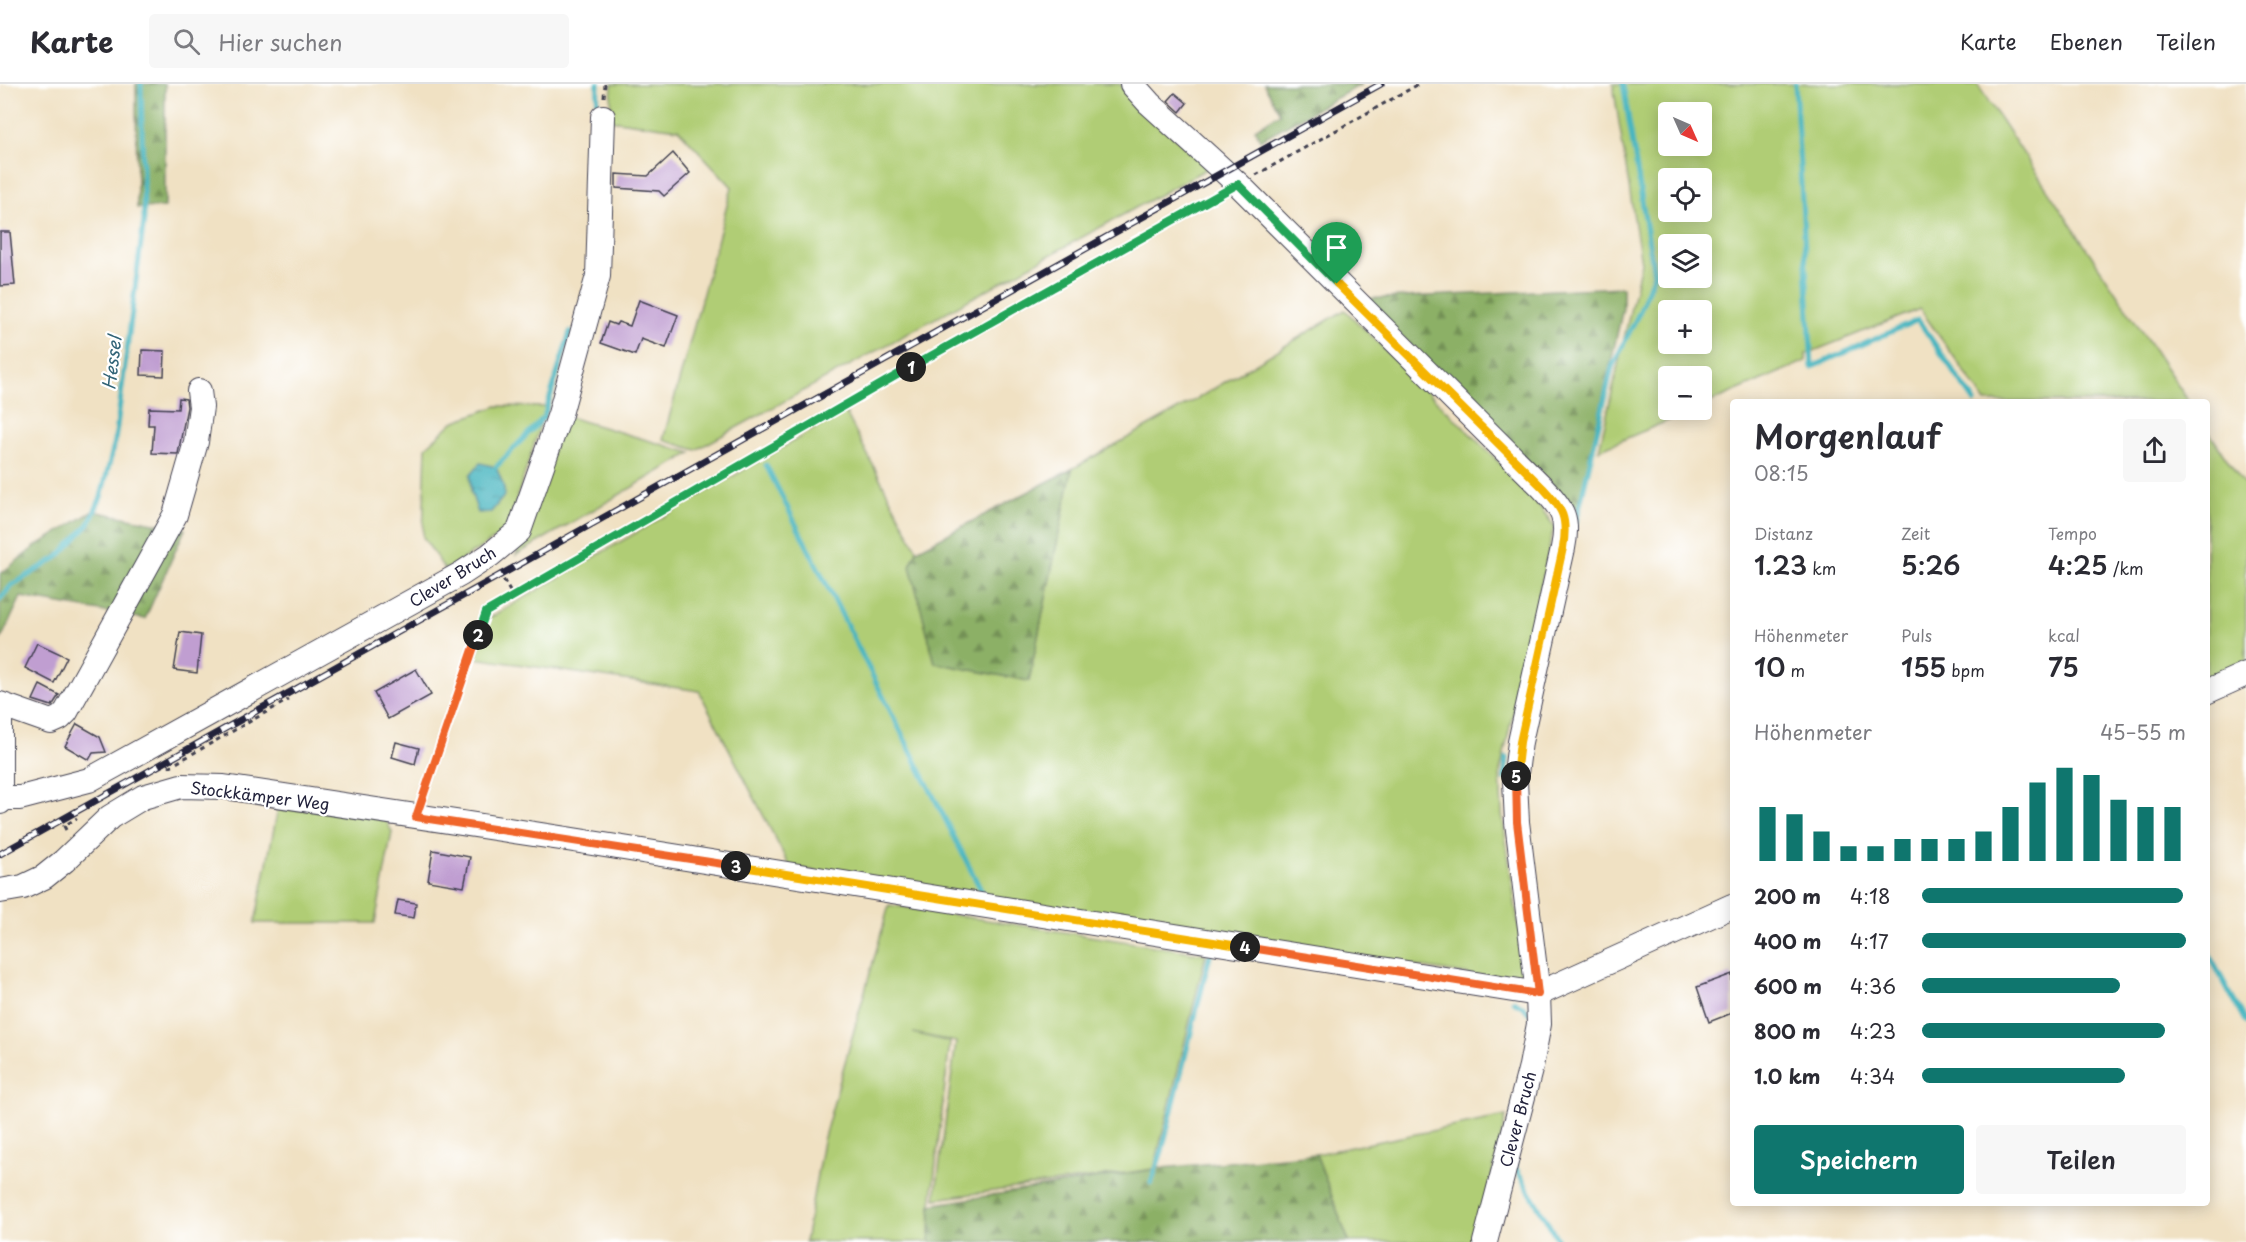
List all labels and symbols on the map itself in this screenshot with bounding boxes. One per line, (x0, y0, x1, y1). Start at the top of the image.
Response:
north arrow (1658, 102, 1712, 156)
pin (1311, 222, 1362, 284)
water label: Hessel (94, 332, 128, 391)
pin: 1 (896, 352, 926, 382)
street label: Clever Bruch (404, 540, 500, 612)
pin: 2 (463, 620, 493, 650)
pin: 5 (1501, 761, 1531, 791)
street label: Stockkämper Weg (189, 775, 331, 815)
pin: 3 (721, 851, 751, 881)
pin: 4 (1230, 932, 1260, 962)
street label: Clever Bruch (1493, 1068, 1541, 1170)

